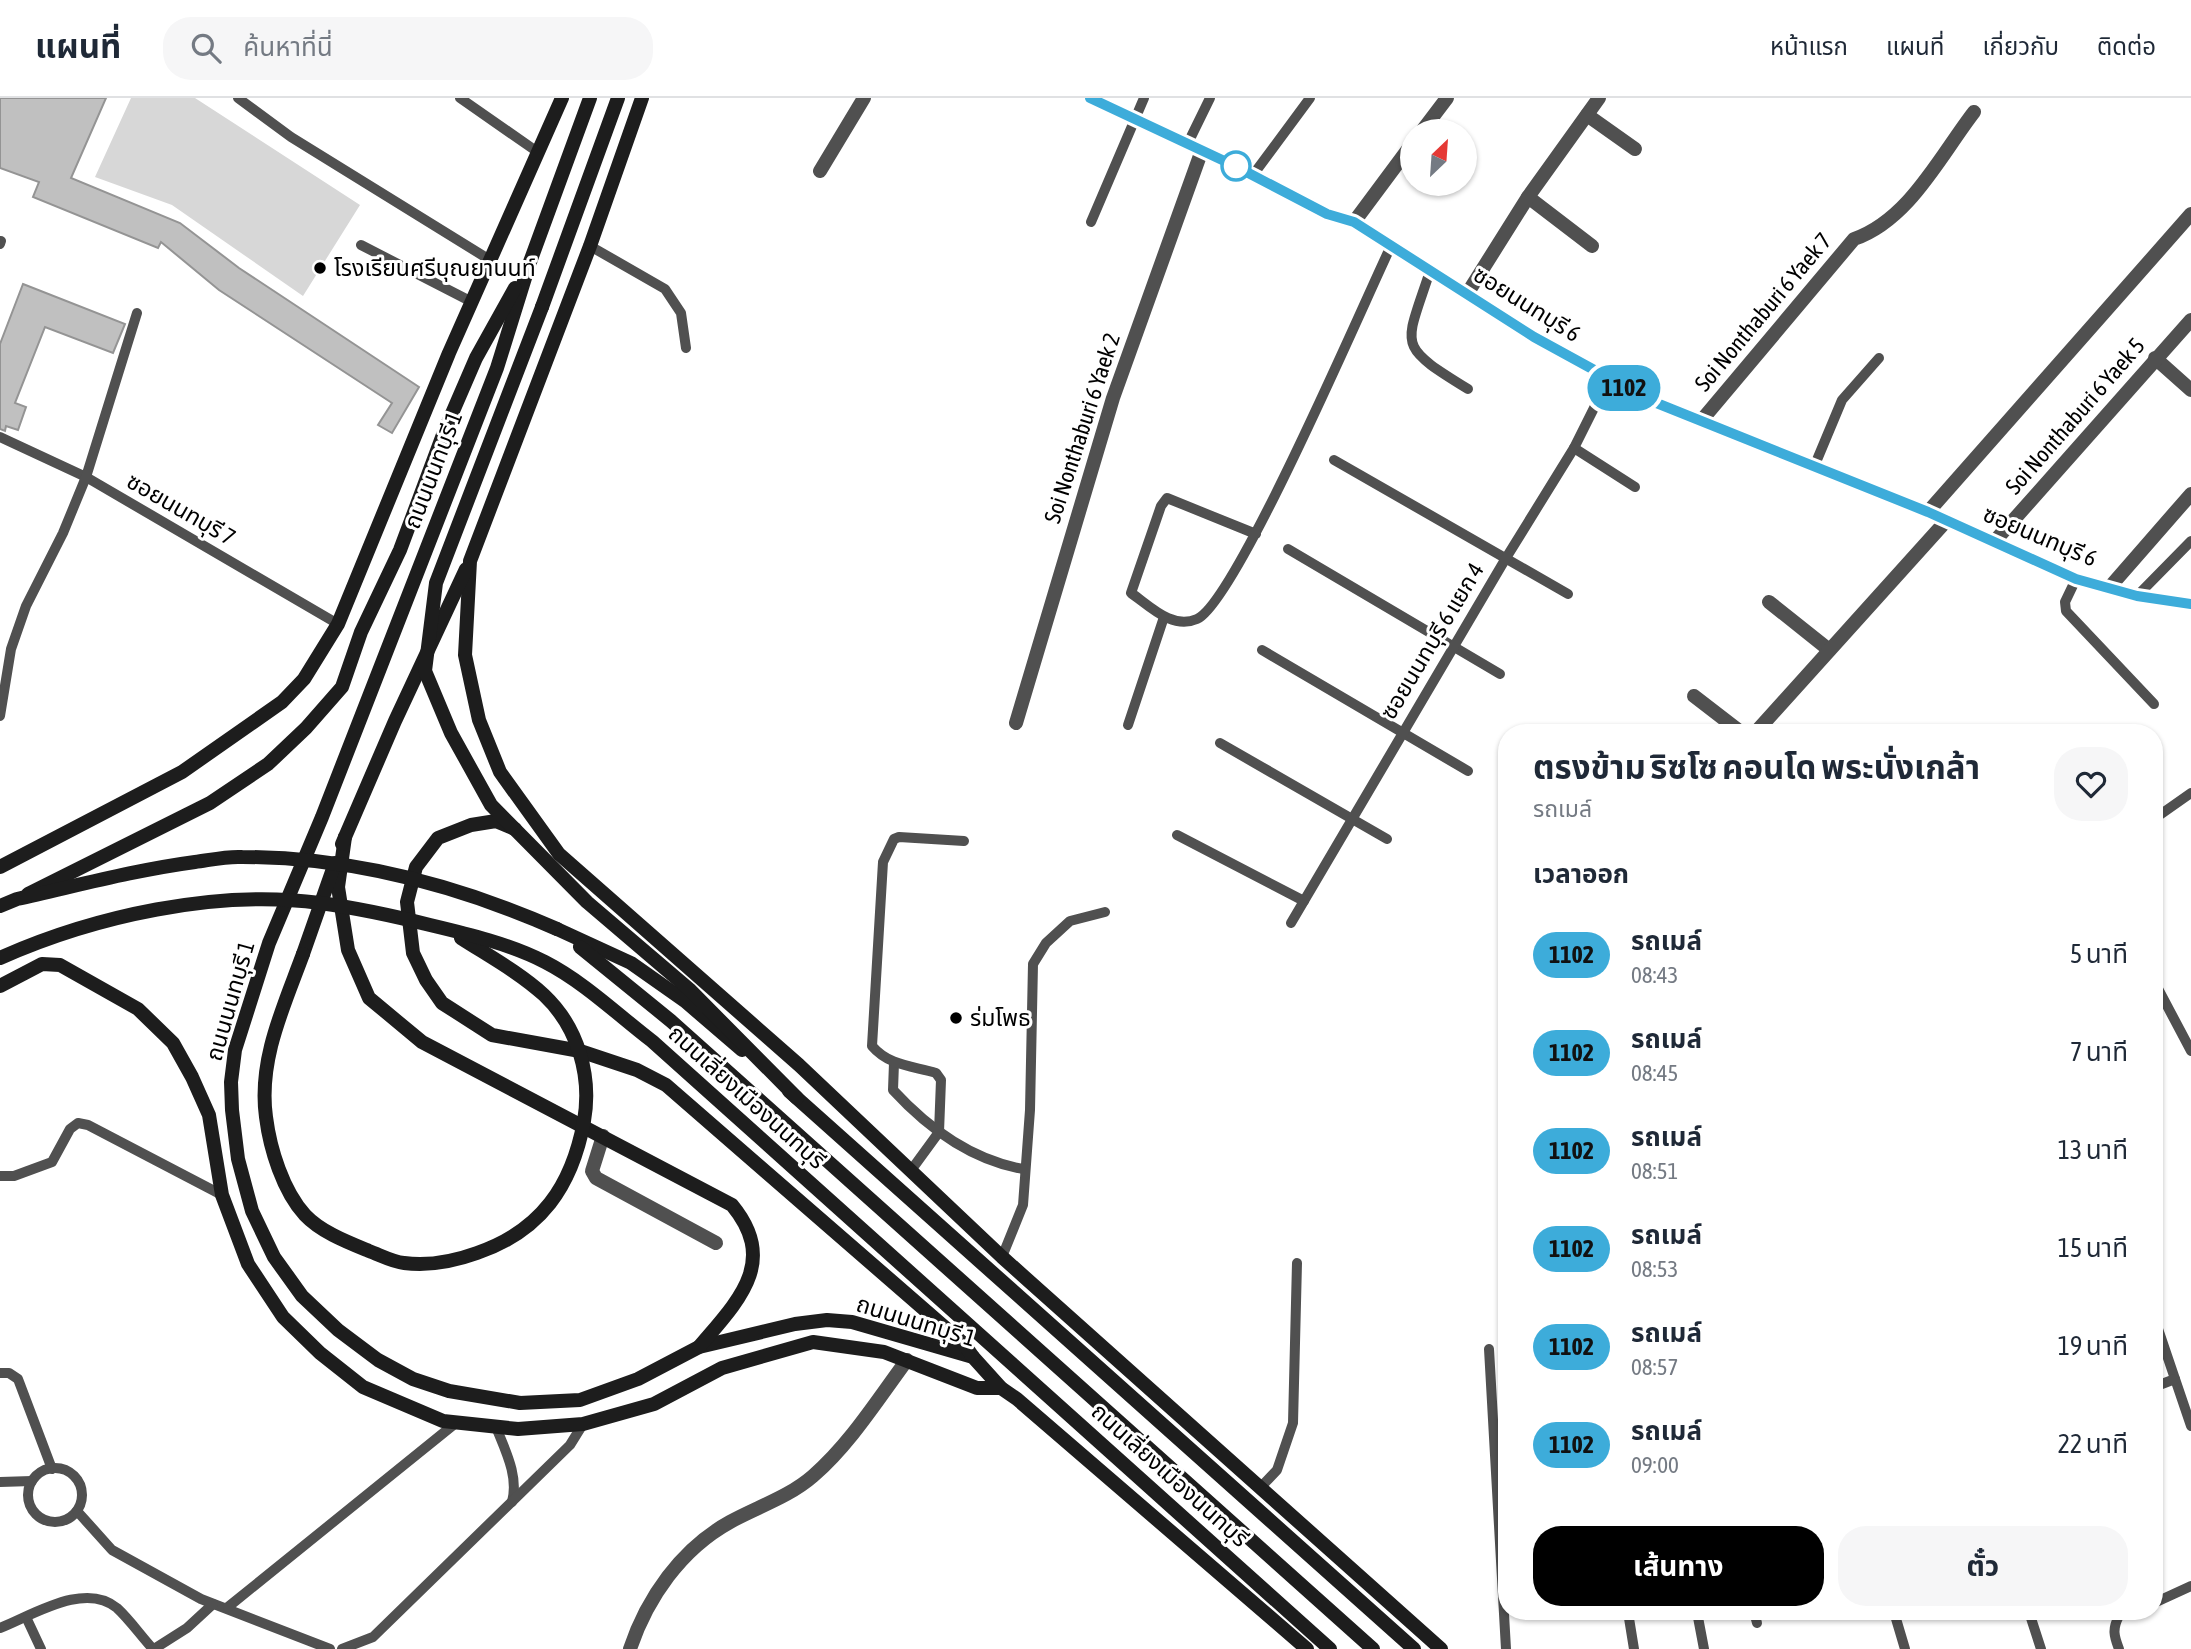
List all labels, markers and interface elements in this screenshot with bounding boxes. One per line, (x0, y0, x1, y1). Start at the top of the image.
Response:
search box (163, 17, 653, 80)
text: แผนที่ (35, 27, 121, 65)
icon: search (187, 29, 225, 67)
text: ค้นหาที่นี่ (243, 32, 333, 62)
text: หน้าแรก (1770, 33, 1848, 60)
text: แผนที่ (1886, 33, 1944, 60)
text: เกี่ยวกับ (1982, 33, 2059, 60)
text: ติดต่อ (2097, 33, 2156, 60)
north arrow (1400, 119, 1477, 196)
map controls (1400, 119, 1477, 196)
unlabelled marker (1221, 151, 1251, 181)
street label: Soi Nonthaburi 6 Yaek 7 (1689, 228, 1837, 396)
place label: โรงเรียนศรีบุณยานนท์ (334, 255, 536, 282)
marker: โรงเรียนศรีบุณยานนท์ (312, 260, 328, 276)
street label: ซอยนนทบุรี 6 (1468, 261, 1585, 348)
street label: Soi Nonthaburi 6 Yaek 2 (1039, 330, 1125, 526)
street label: Soi Nonthaburi 6 Yaek 5 (2000, 333, 2150, 499)
line badge: 1102 (1575, 365, 1673, 411)
text: 1102 (1601, 374, 1647, 401)
street label: ถนนนนทบุรี 1 (399, 408, 468, 533)
street label: ซอยนนทบุรี 7 (122, 468, 240, 551)
street label: ซอยนนทบุรี 6 (1979, 500, 2101, 573)
street label: ซอยนนทบุรี 6 แยก 4 (1375, 558, 1490, 724)
button: heart (2054, 747, 2128, 821)
text: ตรงข้าม ริซโซ คอนโด พระนั่งเกล้า (1533, 748, 1980, 786)
text: รถเมล์ (1533, 796, 1592, 822)
text: เวลาออก (1533, 859, 1629, 889)
text: รถเมล์ (1631, 926, 1702, 956)
street label: ถนนนนทบุรี 1 (201, 938, 260, 1064)
text: 5 นาที (2070, 939, 2128, 969)
text: 1102 (1549, 941, 1594, 968)
text: 08:43 (1631, 962, 1678, 988)
place label: ร่มโพธ (970, 1005, 1031, 1031)
marker: ร่มโพธ (948, 1010, 964, 1026)
street label: ถนนเลี่ยงเมืองนนทบุรี (663, 1018, 833, 1175)
text: รถเมล์ (1631, 1024, 1702, 1054)
text: 7 นาที (2070, 1037, 2128, 1067)
text: 1102 (1549, 1039, 1594, 1066)
text: 08:45 (1631, 1060, 1678, 1086)
text: รถเมล์ (1631, 1122, 1702, 1152)
text: 13 นาที (2058, 1135, 2128, 1165)
text: 1102 (1549, 1137, 1594, 1164)
text: 08:51 (1631, 1158, 1678, 1184)
text: รถเมล์ (1631, 1220, 1702, 1250)
text: 15 นาที (2058, 1233, 2128, 1263)
text: 1102 (1549, 1235, 1594, 1262)
text: 08:53 (1631, 1256, 1678, 1282)
street label: ถนนนนทบุรี 1 (853, 1291, 979, 1352)
text: รถเมล์ (1631, 1318, 1702, 1348)
text: 19 นาที (2058, 1331, 2128, 1361)
text: 1102 (1549, 1333, 1594, 1360)
text: 08:57 (1631, 1354, 1678, 1380)
street label: ถนนเลี่ยงเมืองนนทบุรี (1086, 1396, 1256, 1553)
text: รถเมล์ (1631, 1416, 1702, 1446)
text: 22 นาที (2058, 1429, 2128, 1459)
text: 1102 (1549, 1431, 1594, 1458)
text: 09:00 (1631, 1452, 1679, 1478)
button: เส้นทาง (1533, 1526, 1824, 1606)
button: ตั๋ว (1838, 1526, 2128, 1606)

